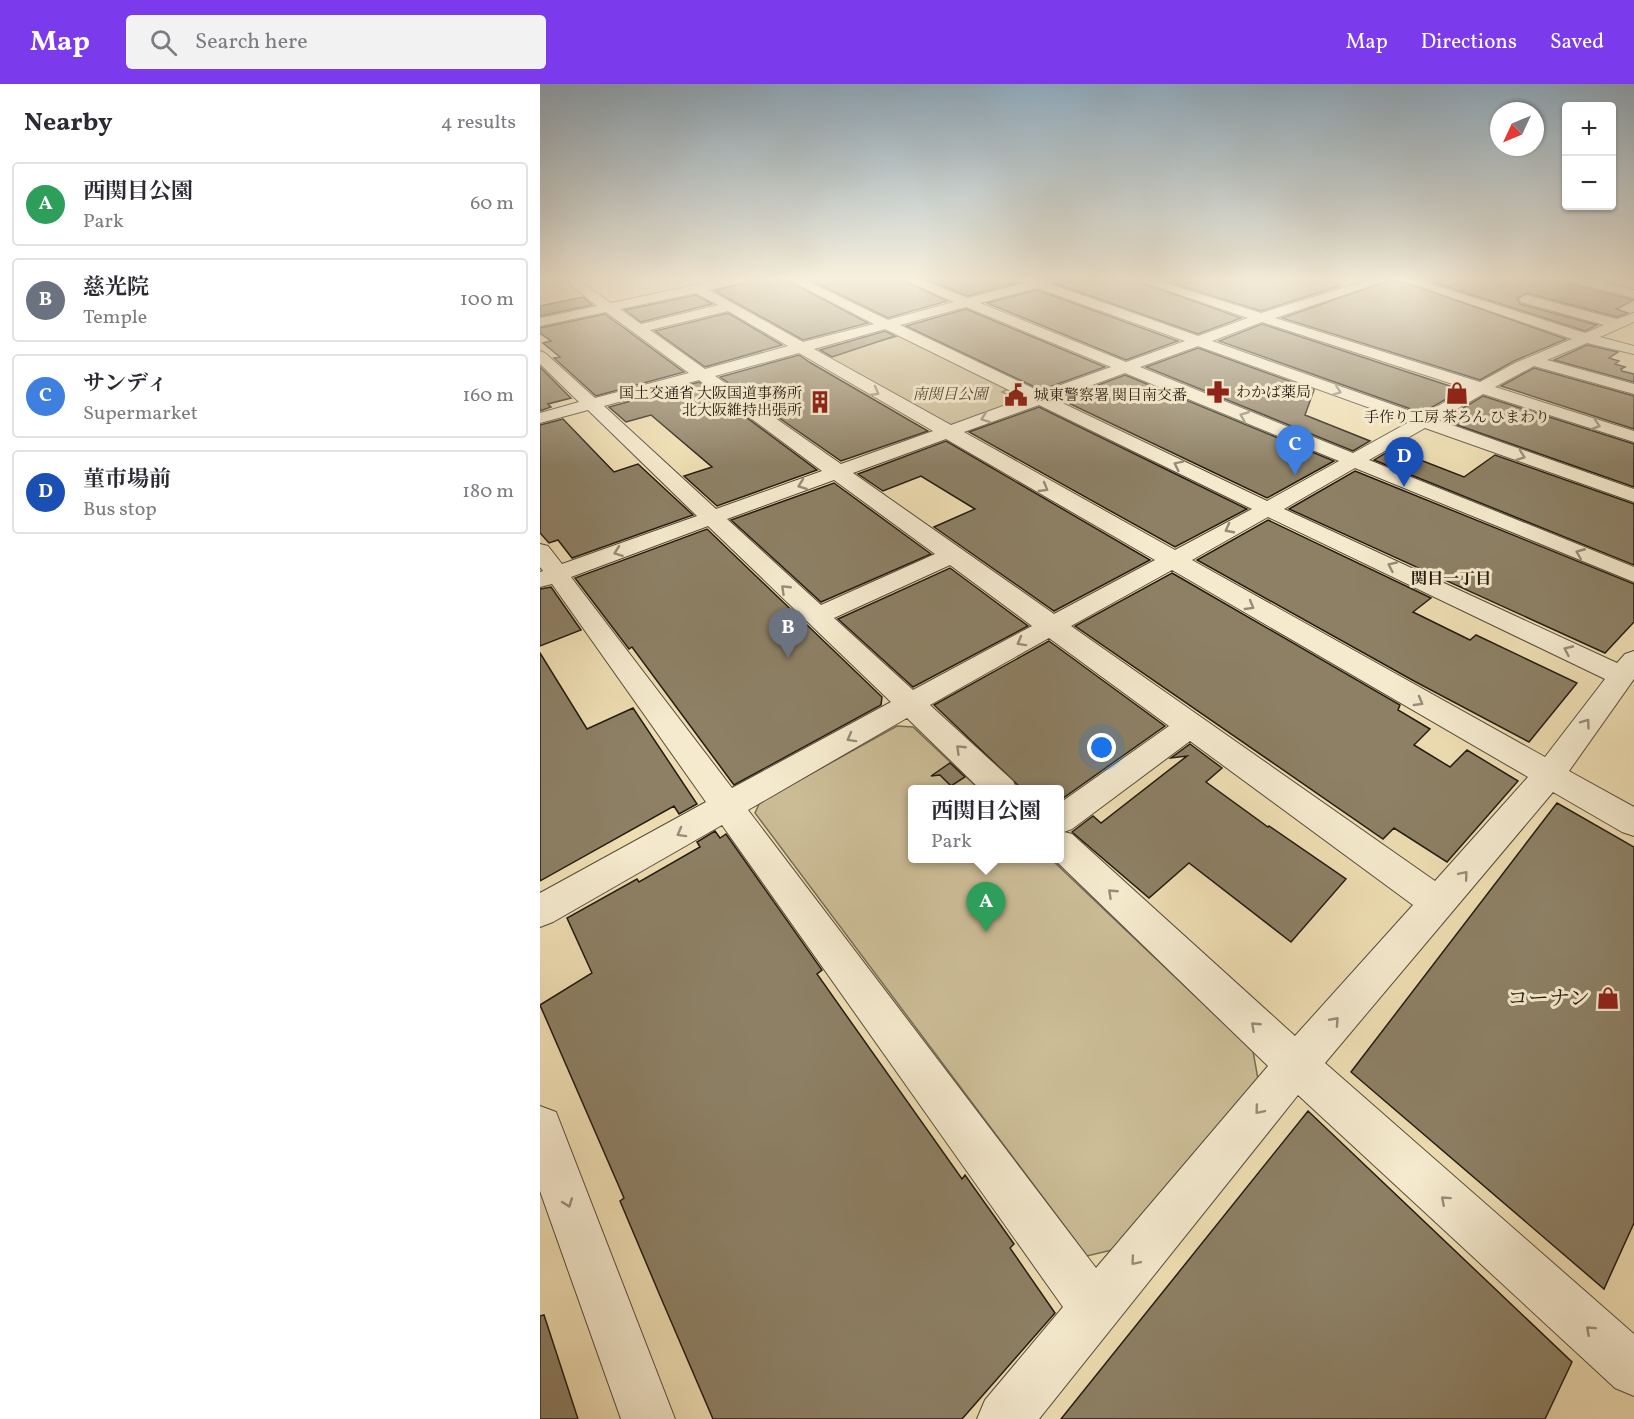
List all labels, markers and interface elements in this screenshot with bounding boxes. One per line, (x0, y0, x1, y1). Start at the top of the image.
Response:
search box (126, 15, 546, 69)
text: Map (30, 23, 90, 62)
icon: search (147, 26, 180, 59)
text: Search here (195, 27, 308, 58)
text: Map (1346, 28, 1388, 57)
text: Directions (1421, 28, 1517, 57)
text: Saved (1550, 28, 1604, 57)
north arrow (1490, 102, 1544, 156)
map controls (1562, 102, 1616, 210)
button: + (1562, 102, 1616, 156)
text: Nearby (24, 105, 113, 141)
text: 4 results (441, 109, 516, 137)
button: − (1562, 156, 1616, 210)
text: 西関目公園 (83, 177, 193, 208)
text: A (38, 190, 53, 218)
text: 60 m (470, 190, 514, 218)
text: Park (83, 208, 124, 236)
text: 慈光院 (83, 273, 149, 304)
text: B (39, 286, 52, 314)
text: 100 m (460, 286, 514, 314)
text: Temple (83, 304, 147, 332)
text: サンディ (83, 369, 168, 400)
pharmacy icon: わかば薬局 (1205, 379, 1231, 405)
shop icon: 手作り工房 茶ろん ひまわり (1444, 380, 1470, 406)
text: C (39, 382, 52, 410)
text: 160 m (462, 382, 514, 410)
public building icon: 城東警察署 関目南交番 (1003, 382, 1029, 408)
place label: わかば薬局 (1236, 383, 1311, 404)
one-way arrow (1331, 383, 1342, 396)
place label: 国土交通省 大阪国道事務所 北大阪維持出張所 (619, 384, 802, 422)
one-way arrow (868, 384, 879, 396)
park label: 南関目公園 (912, 385, 990, 406)
place label: 城東警察署 関目南交番 (1034, 386, 1187, 407)
building icon: 国土交通省 大阪国道事務所 北大阪維持出張所 (807, 389, 833, 415)
text: Supermarket (83, 400, 198, 428)
place label: 手作り工房 茶ろん ひまわり (1364, 408, 1550, 429)
one-way arrow (980, 411, 990, 424)
one-way arrow (1239, 411, 1250, 423)
one-way arrow (1590, 418, 1601, 430)
pin: C (1276, 426, 1314, 475)
pin: D (1384, 438, 1424, 487)
one-way arrow (1515, 449, 1526, 462)
one-way arrow (1174, 461, 1185, 472)
text: 菫市場前 (83, 465, 171, 496)
text: D (38, 478, 53, 506)
text: 180 m (462, 478, 514, 506)
one-way arrow (797, 478, 807, 491)
one-way arrow (1038, 481, 1048, 493)
text: Bus stop (83, 496, 157, 524)
one-way arrow (1225, 522, 1236, 533)
one-way arrow (613, 544, 624, 557)
one-way arrow (1575, 548, 1586, 560)
one-way arrow (1388, 562, 1399, 574)
district label: 関目一丁目 (1411, 569, 1491, 591)
one-way arrow (782, 585, 793, 596)
one-way arrow (1244, 599, 1254, 610)
pin: B (768, 608, 808, 658)
one-way arrow (1017, 635, 1027, 646)
one-way arrow (1564, 646, 1575, 658)
one-way arrow (1413, 695, 1423, 707)
one-way arrow (1579, 719, 1590, 730)
one-way arrow (847, 731, 857, 742)
your location (1087, 733, 1116, 762)
one-way arrow (956, 745, 966, 756)
popup (908, 785, 1064, 863)
text: 西関目公園 (931, 797, 1041, 828)
one-way arrow (677, 826, 687, 837)
text: Park (931, 828, 972, 856)
one-way arrow (1457, 871, 1468, 882)
pin: A (966, 882, 1006, 932)
one-way arrow (1108, 889, 1119, 900)
place label: コーナン (1507, 985, 1590, 1014)
shop icon: コーナン (1595, 985, 1621, 1011)
one-way arrow (1328, 1018, 1339, 1028)
one-way arrow (1251, 1022, 1261, 1033)
one-way arrow (1255, 1103, 1266, 1114)
one-way arrow (1442, 1196, 1452, 1207)
one-way arrow (560, 1197, 573, 1208)
one-way arrow (1131, 1254, 1142, 1265)
one-way arrow (1587, 1326, 1597, 1337)

